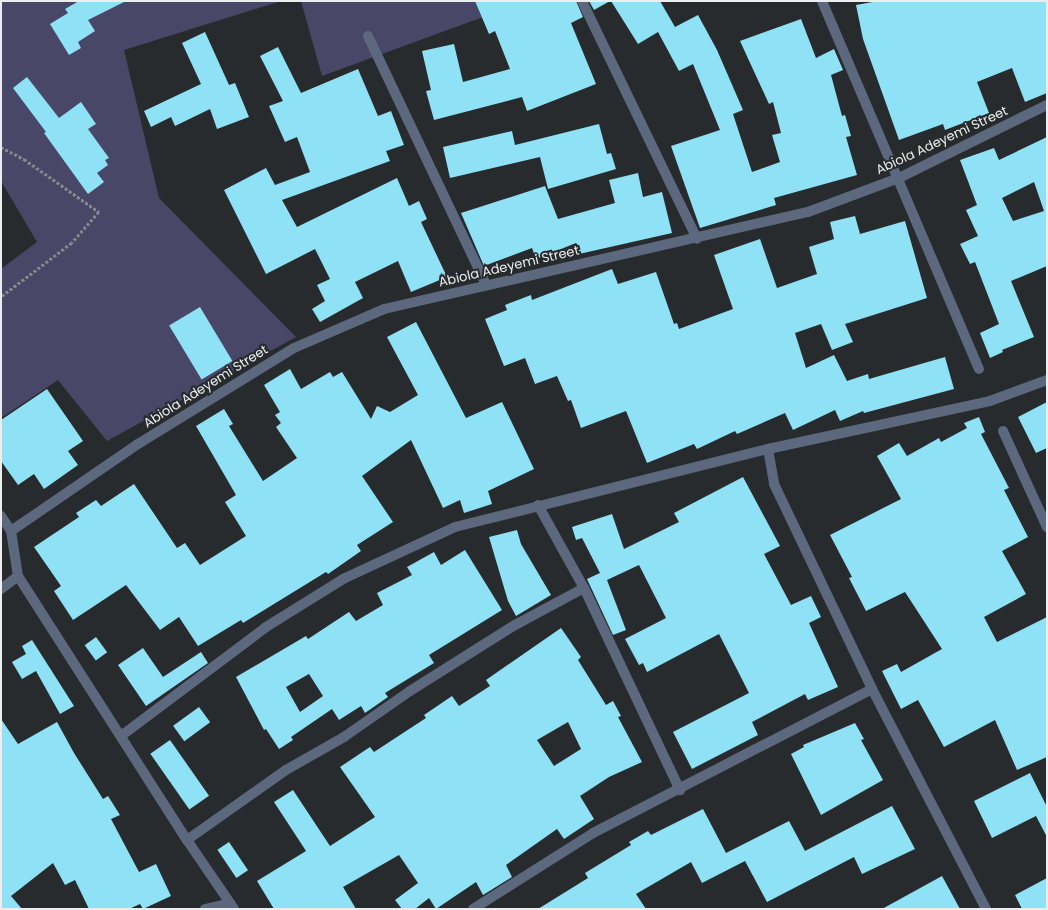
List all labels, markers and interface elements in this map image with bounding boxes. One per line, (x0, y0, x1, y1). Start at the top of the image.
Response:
street label: Abiola Adeyemi Street (874, 104, 1010, 178)
street label: Abiola Adeyemi Street (437, 243, 581, 291)
street label: Abiola Adeyemi Street (141, 342, 271, 432)

